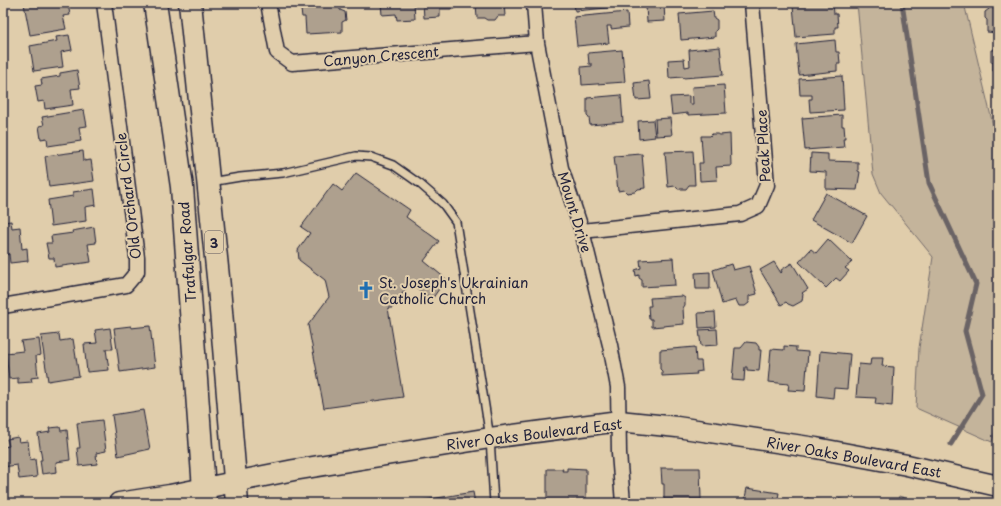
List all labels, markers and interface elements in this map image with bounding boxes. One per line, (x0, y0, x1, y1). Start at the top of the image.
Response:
street label: Canyon Crescent (322, 40, 440, 72)
street label: Peak Place (751, 109, 775, 183)
street label: Old Orchard Circle (110, 131, 146, 261)
street label: Mount Drive (553, 169, 597, 255)
street label: Trafalgar Road (173, 201, 201, 303)
road number: 3 (205, 231, 223, 253)
place label: St. Joseph's Ukrainian Catholic Church (379, 272, 528, 309)
church icon: St. Joseph's Ukrainian Catholic Church (356, 280, 376, 300)
street label: River Oaks Boulevard East (445, 413, 624, 455)
street label: River Oaks Boulevard East (765, 431, 943, 483)

